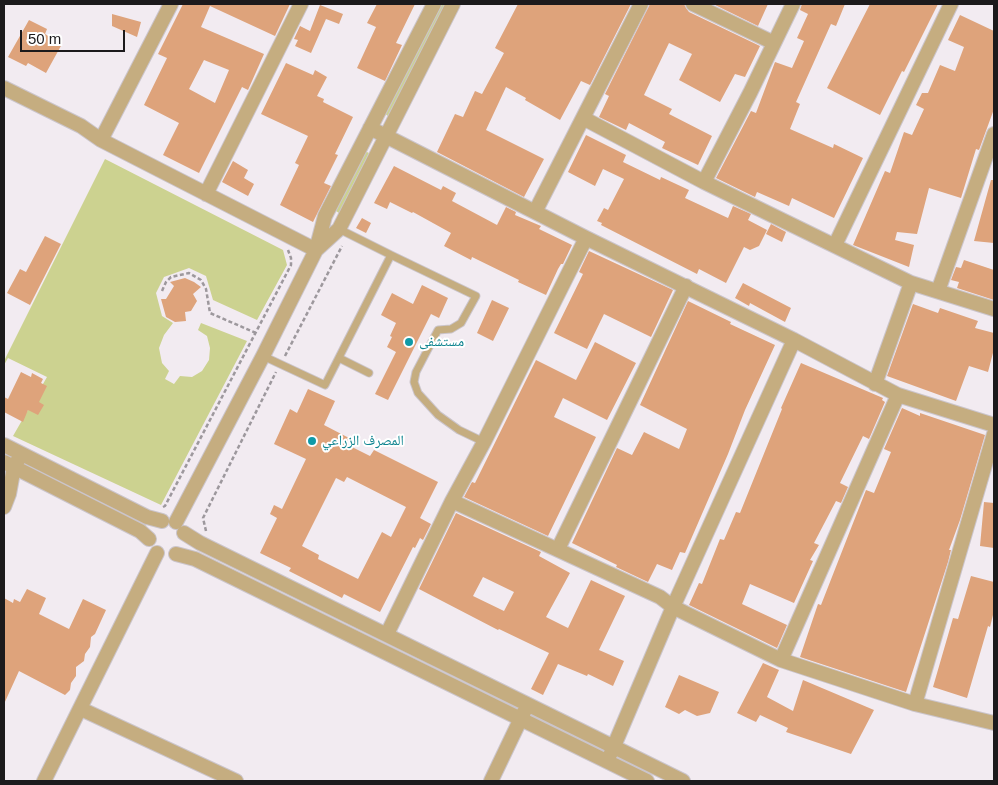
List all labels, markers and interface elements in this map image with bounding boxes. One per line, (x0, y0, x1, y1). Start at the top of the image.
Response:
scale bar (22, 20, 128, 52)
text: 50 m (28, 30, 61, 47)
place label: مستشفى (419, 334, 464, 350)
marker: مستشفى (403, 336, 415, 348)
place label: المصرف الزراعي (322, 433, 404, 449)
marker: المصرف الزراعي (306, 435, 318, 447)

